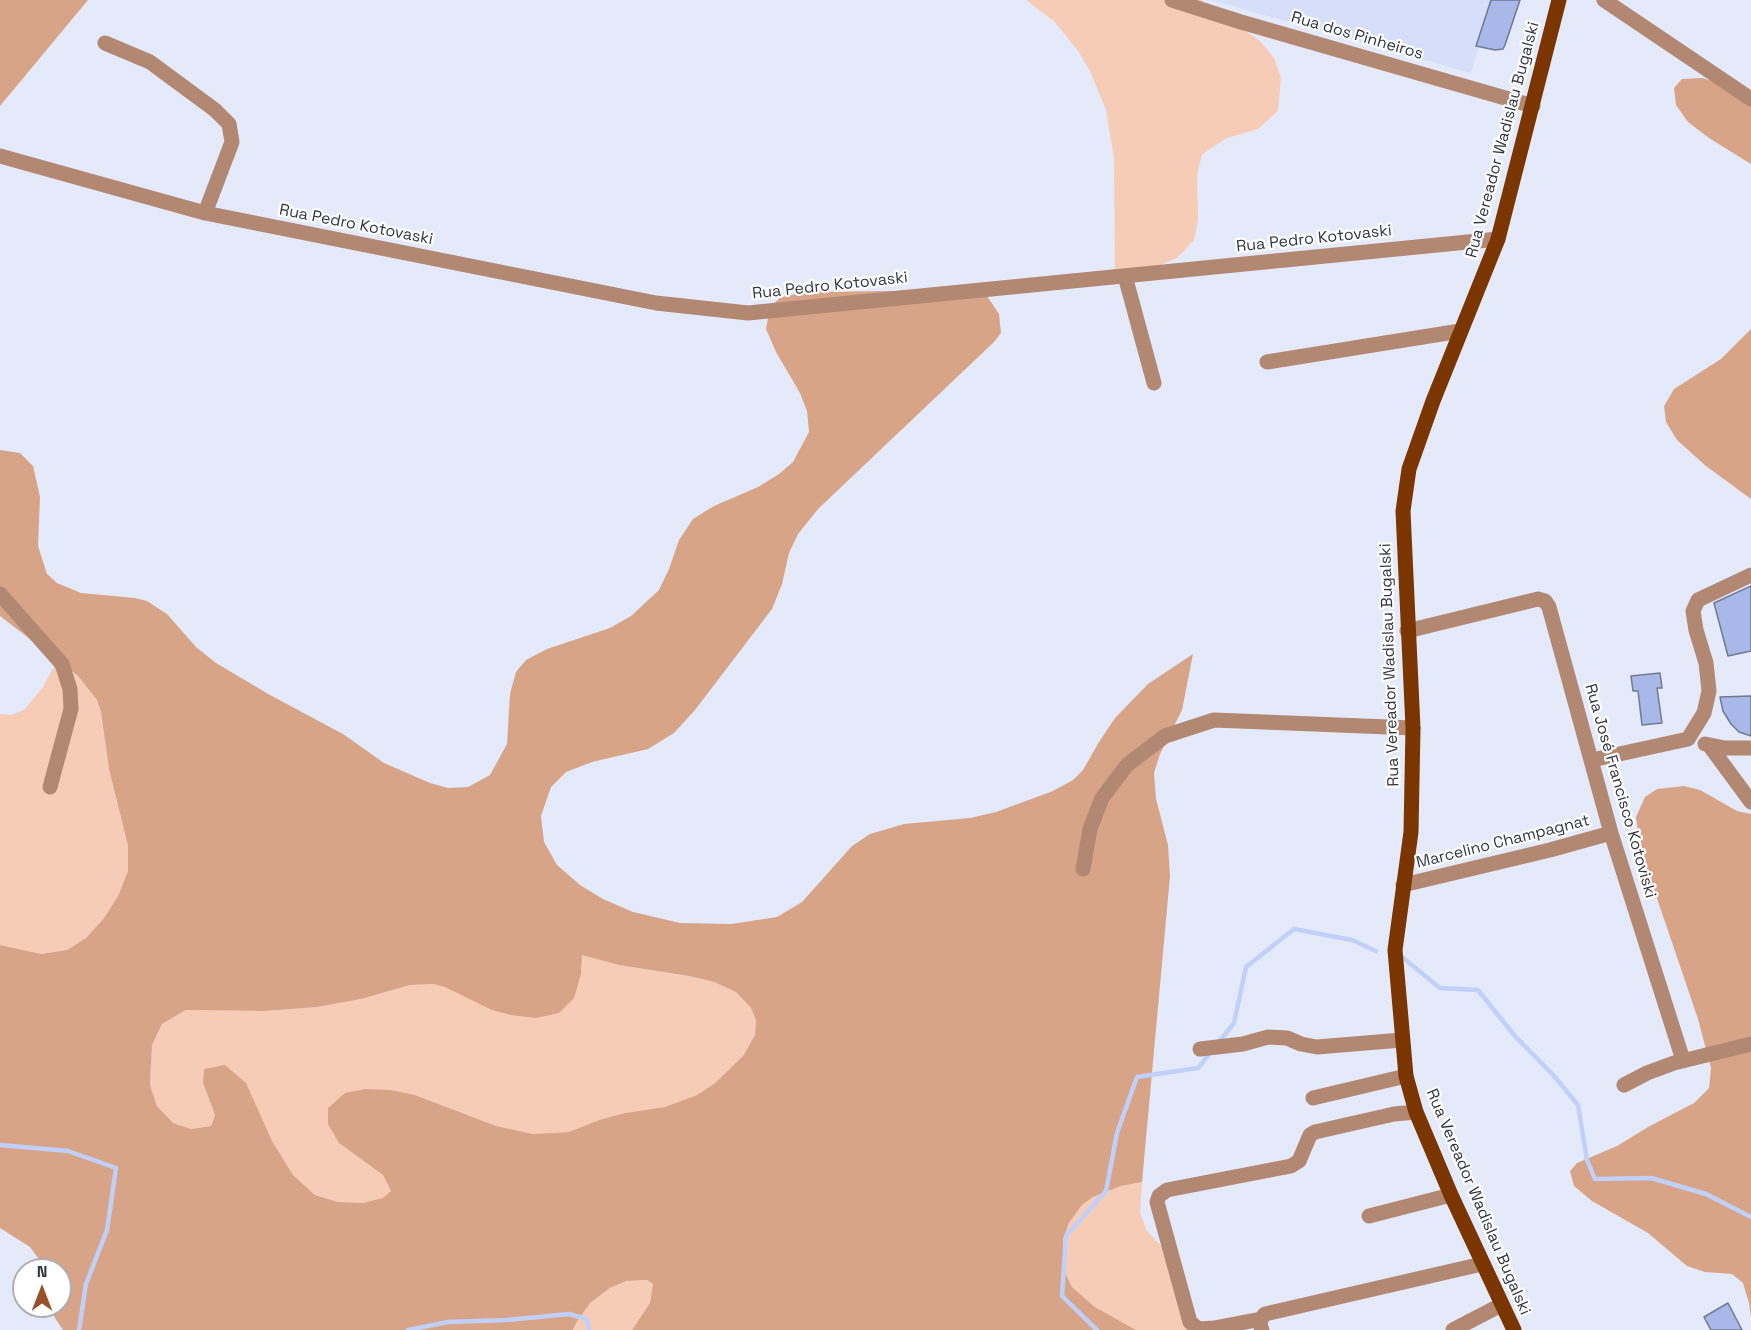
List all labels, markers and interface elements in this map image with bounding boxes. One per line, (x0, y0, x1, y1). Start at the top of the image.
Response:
street label: Rua dos Pinheiros (1289, 8, 1425, 64)
street label: Rua Vereador Wadislau Bugalski (1462, 20, 1544, 260)
street label: Rua Pedro Kotovaski (278, 201, 434, 249)
street label: Rua Pedro Kotovaski (1235, 221, 1393, 257)
street label: Rua Pedro Kotovaski (751, 268, 909, 304)
street label: Rua Vereador Wadislau Bugalski (1376, 543, 1404, 787)
street label: Rua José Francisco Kotoviski (1580, 682, 1660, 900)
street label: Marcelino Champagnat (1414, 811, 1592, 873)
street label: Rua Vereador Wadislau Bugalski (1422, 1086, 1534, 1318)
north arrow (12, 1258, 72, 1318)
text: N (37, 1261, 47, 1282)

